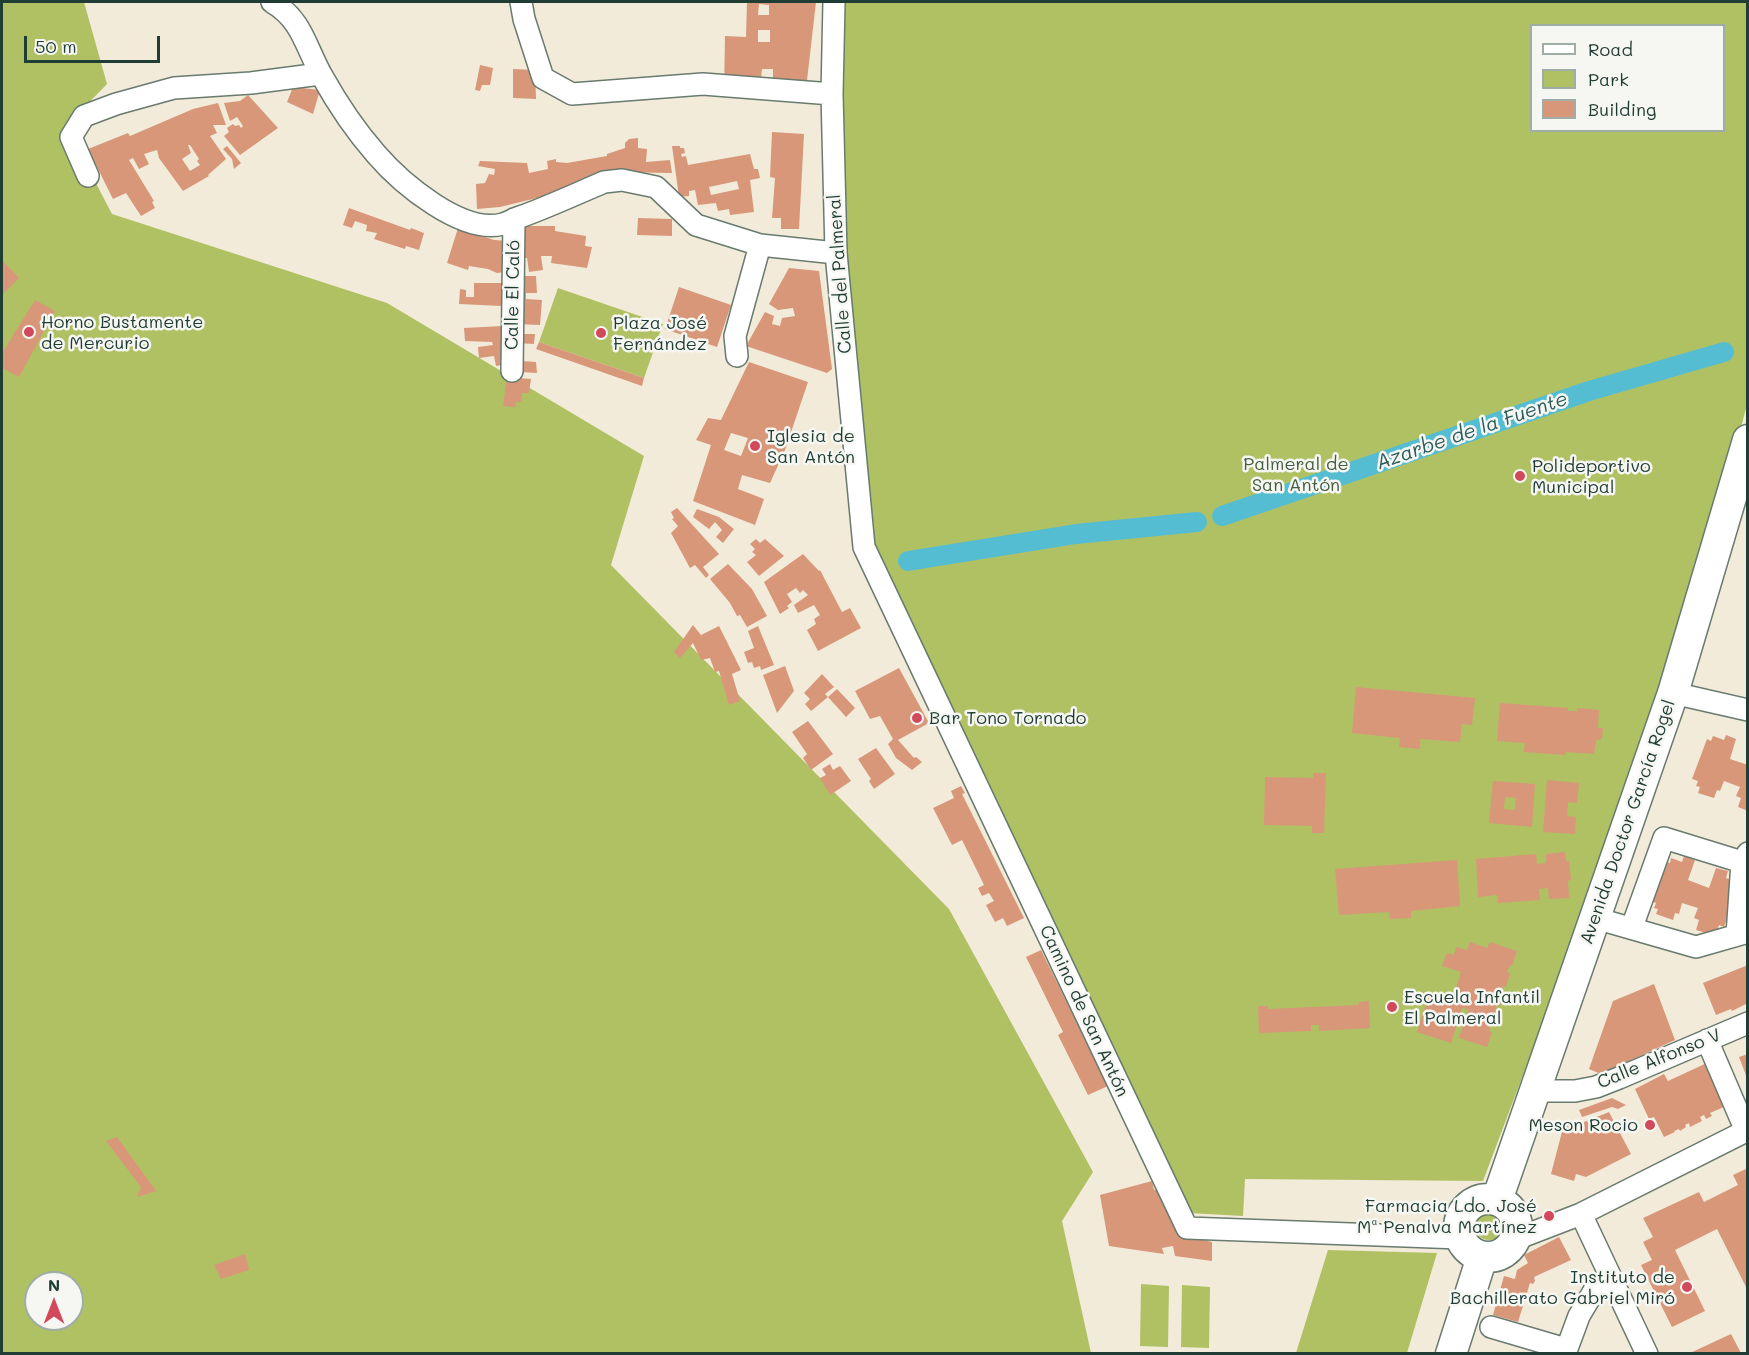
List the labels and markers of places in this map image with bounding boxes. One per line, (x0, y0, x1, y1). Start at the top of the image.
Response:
place label: Horno Bustamente de Mercurio (41, 311, 203, 354)
place label: Plaza José Fernández (613, 312, 707, 354)
marker: Horno Bustamente de Mercurio (22, 325, 36, 339)
marker: Plaza José Fernández (594, 326, 608, 340)
place label: Iglesia de San Antón (767, 425, 855, 468)
marker: Iglesia de San Antón (748, 439, 762, 453)
place label: Polideportivo Municipal (1532, 455, 1651, 498)
marker: Polideportivo Municipal (1513, 469, 1527, 483)
place label: Bar Tono Tornado (929, 707, 1086, 729)
marker: Bar Tono Tornado (910, 711, 924, 725)
place label: Escuela Infantil El Palmeral (1404, 986, 1540, 1028)
marker: Escuela Infantil El Palmeral (1385, 1000, 1399, 1014)
place label: Meson Rocio (1528, 1114, 1638, 1136)
marker: Meson Rocio (1643, 1118, 1657, 1132)
place label: Farmacia Ldo. José Mª Penalva Martínez (1357, 1195, 1537, 1238)
marker: Farmacia Ldo. José Mª Penalva Martínez (1542, 1209, 1556, 1223)
place label: Instituto de Bachillerato Gabriel Miró (1450, 1266, 1675, 1308)
marker: Instituto de Bachillerato Gabriel Miró (1680, 1280, 1694, 1294)

